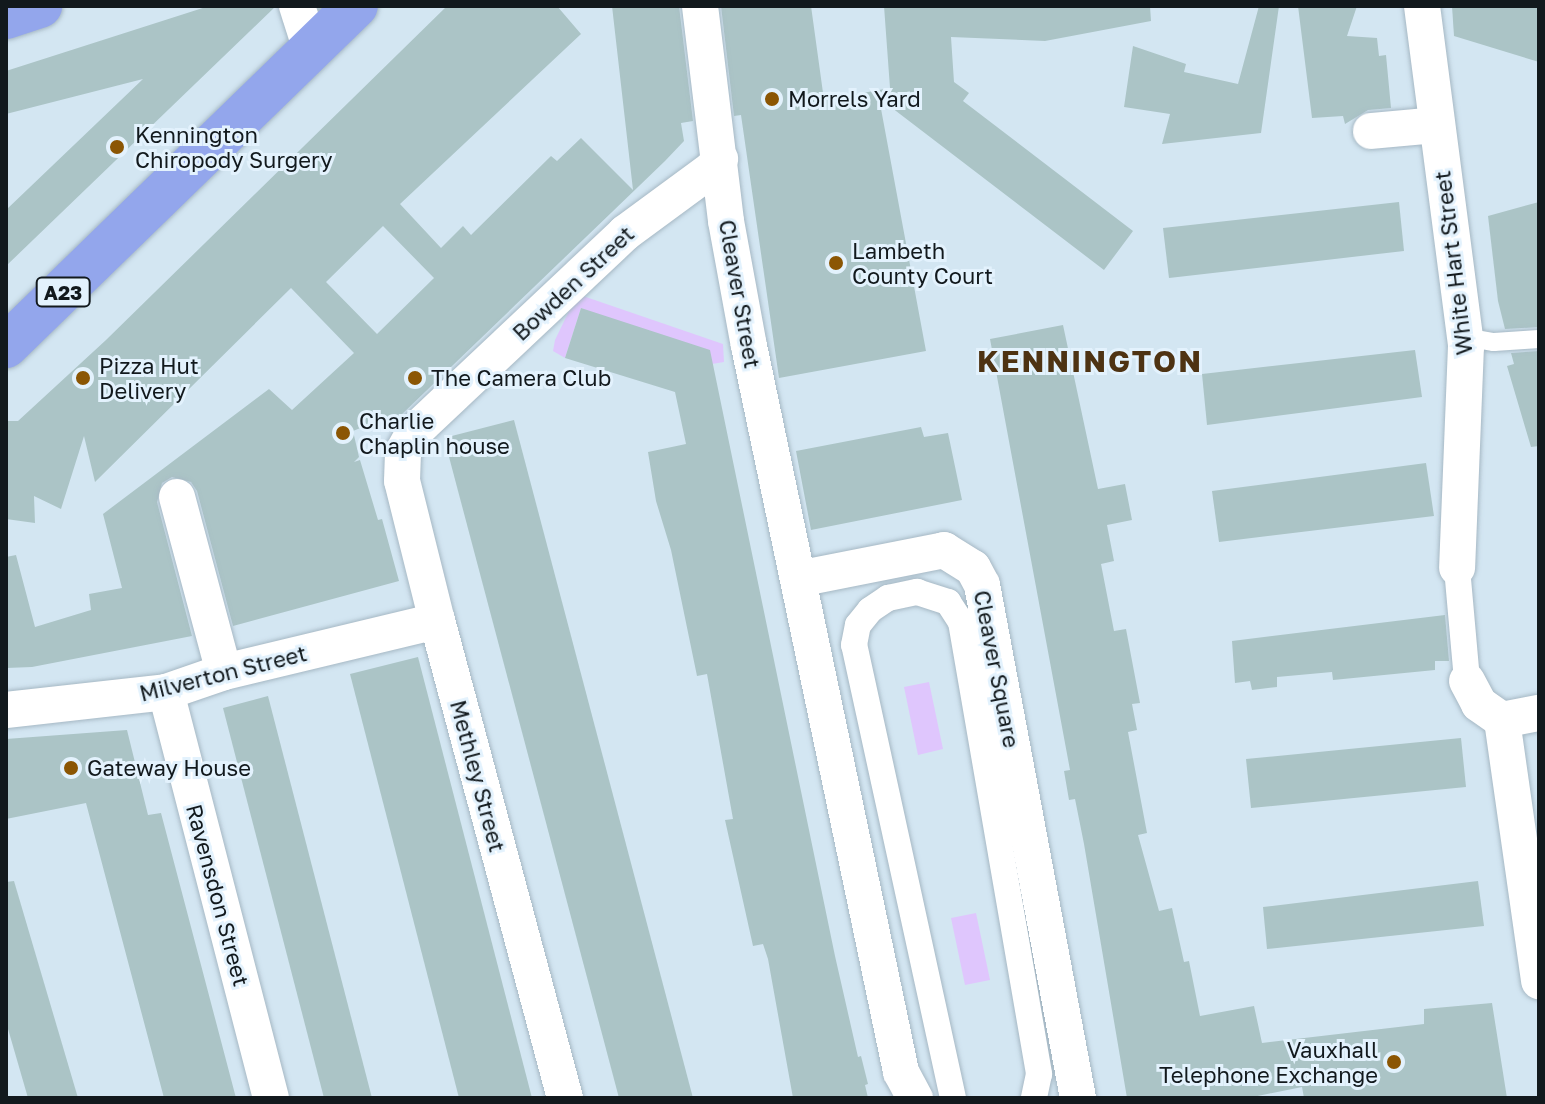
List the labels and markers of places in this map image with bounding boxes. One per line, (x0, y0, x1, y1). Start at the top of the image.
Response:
place label: Morrels Yard (788, 86, 921, 112)
marker: Morrels Yard (763, 90, 781, 108)
place label: Kennington Chiropody Surgery (135, 121, 333, 172)
marker: Kennington Chiropody Surgery (106, 136, 128, 158)
place label: Lambeth County Court (852, 237, 993, 288)
marker: Lambeth County Court (827, 254, 845, 272)
place label: Pizza Hut Delivery (99, 352, 199, 404)
place label: The Camera Club (431, 365, 611, 391)
marker: Pizza Hut Delivery (74, 369, 92, 387)
marker: The Camera Club (406, 369, 424, 387)
place label: Charlie Chaplin house (359, 407, 510, 458)
marker: Charlie Chaplin house (334, 424, 352, 442)
place label: Gateway House (87, 755, 251, 781)
marker: Gateway House (62, 759, 80, 777)
place label: Vauxhall Telephone Exchange (1159, 1036, 1378, 1088)
marker: Vauxhall Telephone Exchange (1385, 1053, 1403, 1071)

